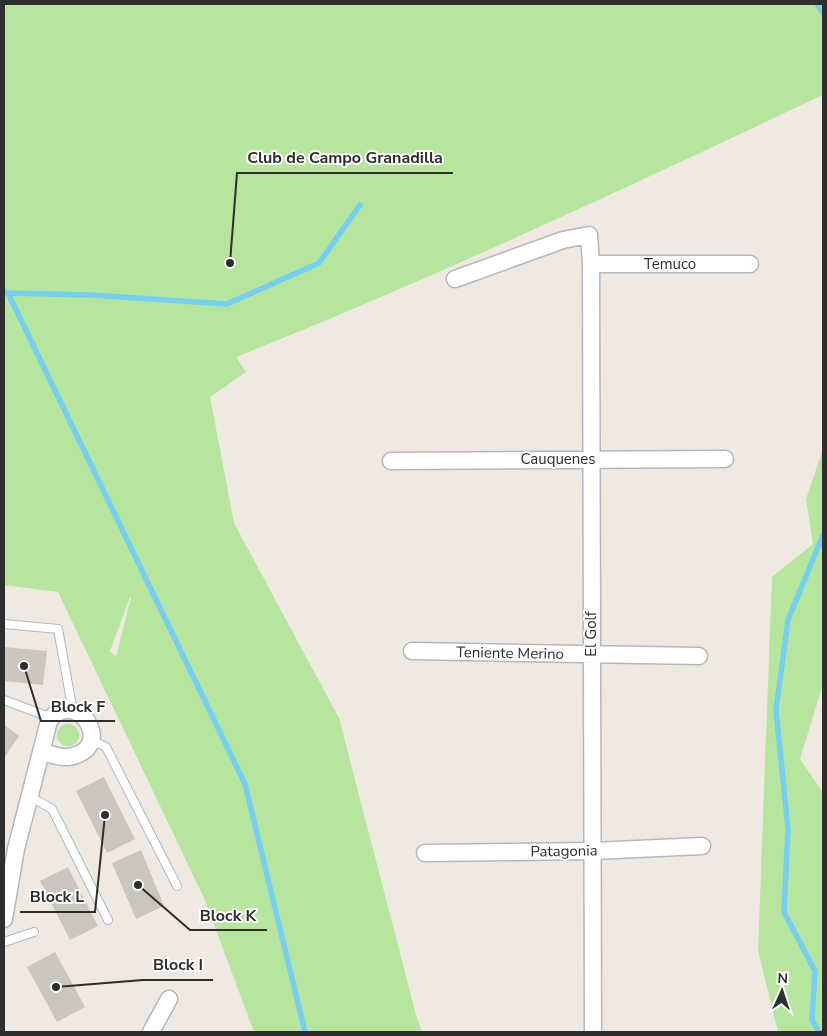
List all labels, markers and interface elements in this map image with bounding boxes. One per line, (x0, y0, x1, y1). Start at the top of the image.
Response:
callout: Club de Campo Granadilla (237, 142, 453, 173)
text: Club de Campo Granadilla (247, 147, 443, 169)
street label: Temuco (644, 254, 696, 274)
street label: Cauquenes (520, 449, 596, 469)
street label: El Golf (581, 610, 601, 657)
street label: Teniente Merino (456, 642, 564, 664)
callout: Block F (41, 690, 115, 721)
text: Block F (51, 696, 105, 718)
street label: Patagonia (530, 840, 598, 862)
callout: Block L (20, 881, 95, 912)
text: Block L (30, 886, 84, 908)
callout: Block K (190, 899, 267, 930)
text: Block K (200, 905, 258, 927)
callout: Block I (143, 949, 213, 980)
text: Block I (153, 954, 203, 976)
north arrow (757, 966, 807, 1016)
text: N (777, 969, 788, 988)

